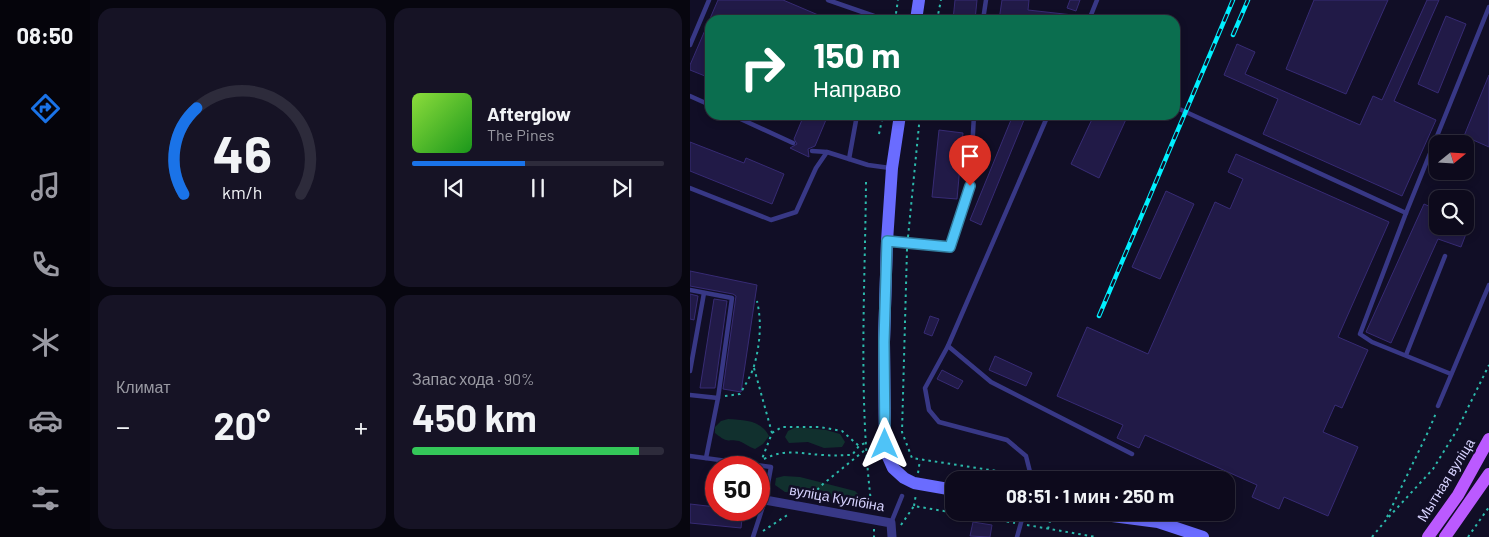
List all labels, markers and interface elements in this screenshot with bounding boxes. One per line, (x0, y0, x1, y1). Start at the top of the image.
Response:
text: 08:50 (17, 22, 73, 48)
text: 150 m (813, 33, 900, 75)
icon: right (730, 35, 795, 100)
text: Направо (813, 75, 901, 101)
icon: directions (28, 91, 63, 126)
text: Afterglow (487, 102, 571, 125)
text: 46 (212, 121, 272, 183)
text: The Pines (487, 125, 555, 144)
pin (949, 135, 991, 186)
north arrow (1429, 135, 1474, 180)
map controls (1429, 135, 1474, 235)
icon: arrive (956, 142, 984, 170)
icon: music (28, 169, 63, 204)
icon: previous (440, 174, 468, 202)
icon: pause (524, 174, 552, 202)
icon: next (608, 174, 636, 202)
text: km/h (222, 181, 262, 203)
button: search (1429, 190, 1474, 235)
icon: phone (28, 247, 63, 282)
icon: climate (28, 325, 63, 360)
text: Запас хода · 90% (412, 369, 535, 388)
text: Климат (116, 377, 170, 396)
text: 450 km (412, 394, 537, 440)
text: 20° (213, 402, 271, 448)
icon: car (28, 403, 63, 438)
text: − (116, 409, 130, 443)
text: + (354, 409, 368, 443)
position arrow (858, 417, 910, 469)
street label: Мытная вуліца (1413, 435, 1478, 525)
speed limit sign: 50 (705, 456, 770, 521)
icon: filters (28, 481, 63, 516)
street label: вуліца Кулібіна (788, 481, 886, 514)
text: 08:51 · 1 мин · 250 m (1006, 484, 1174, 507)

